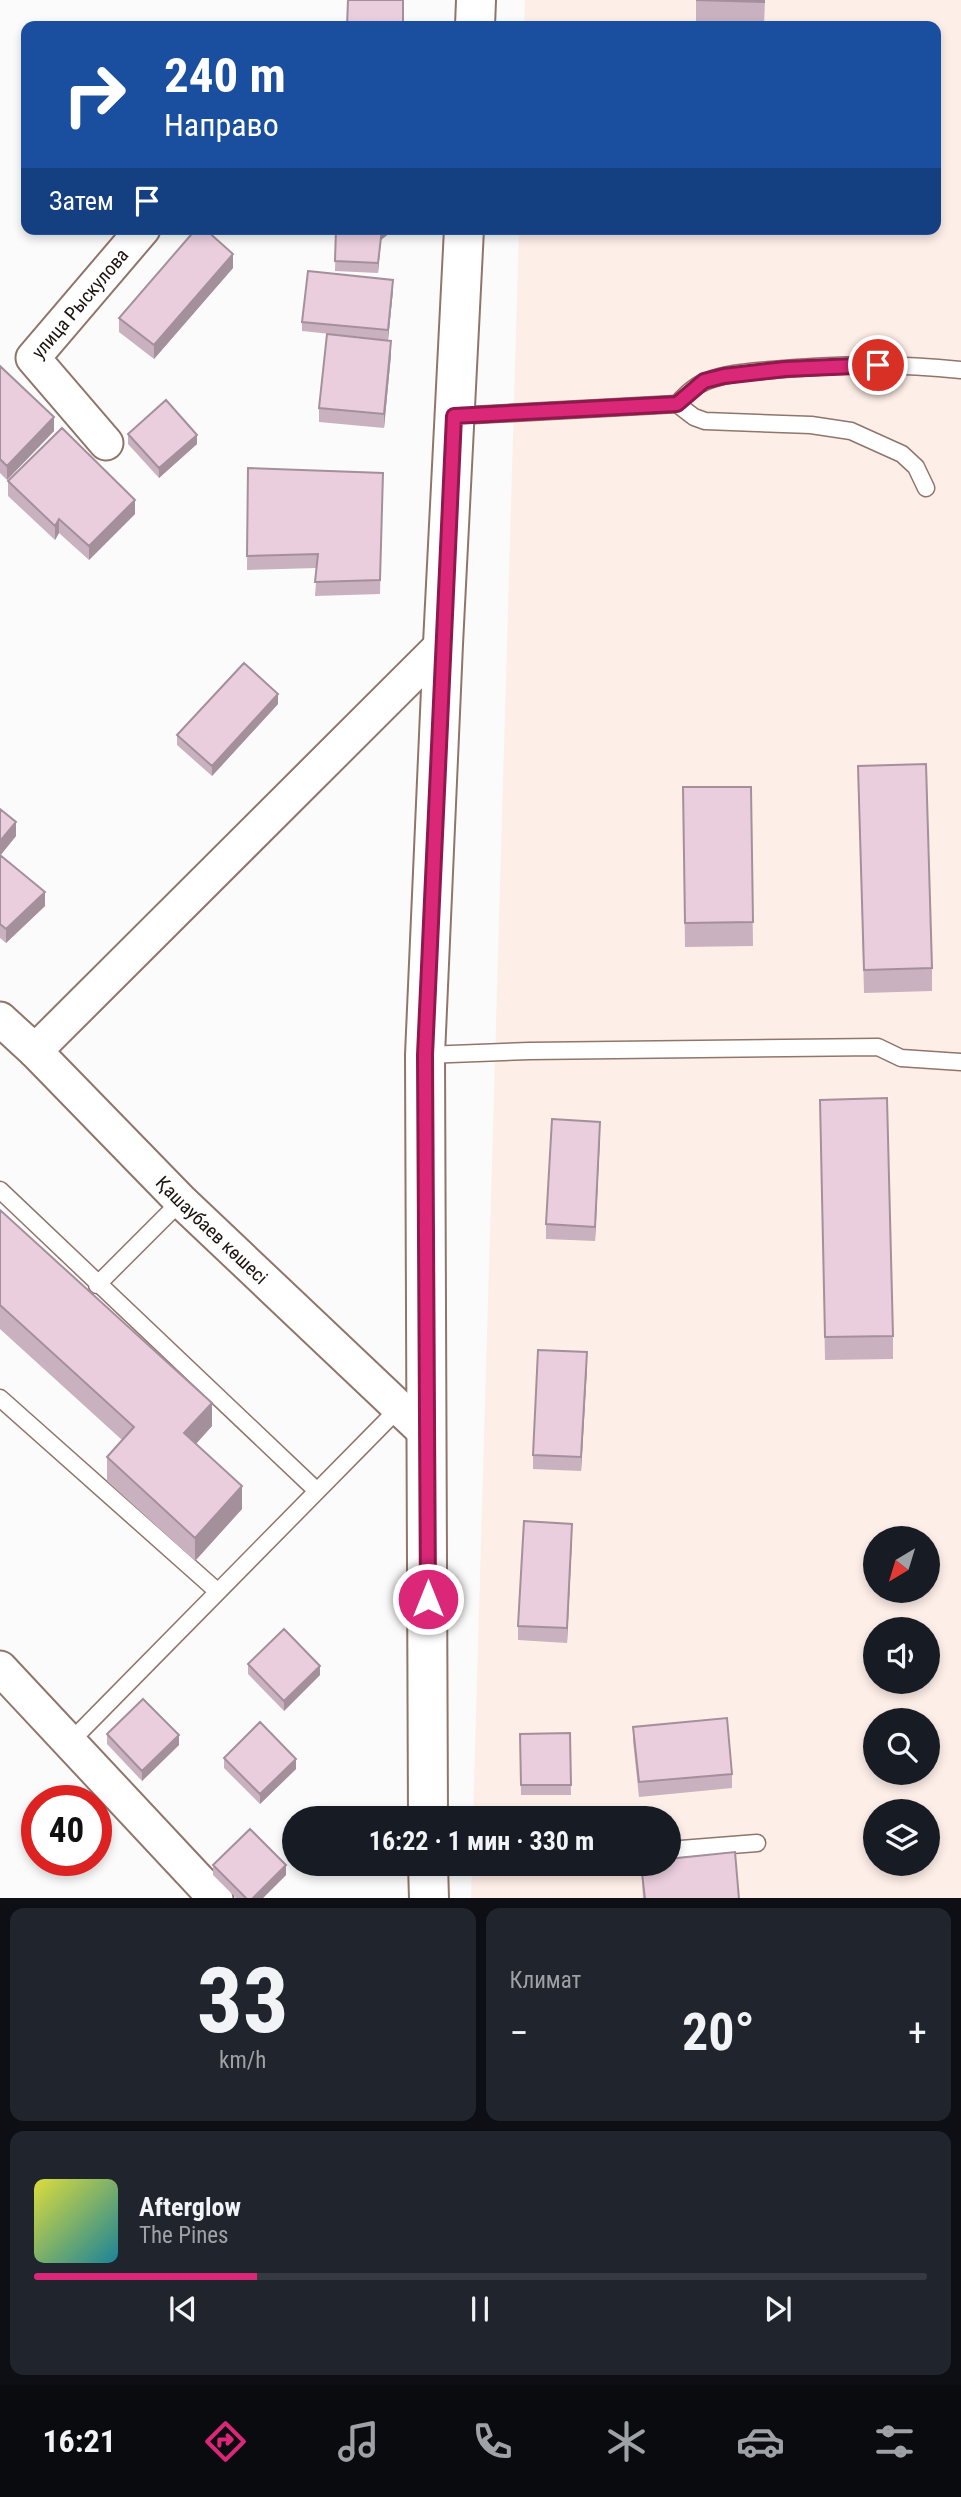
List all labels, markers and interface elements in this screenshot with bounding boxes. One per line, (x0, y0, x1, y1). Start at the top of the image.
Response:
text: 240 m (164, 47, 286, 104)
icon: right (49, 49, 140, 140)
text: Направо (164, 106, 279, 144)
icon: arrive (128, 182, 166, 220)
text: Затем (49, 186, 114, 216)
street label: улица Рыскулова (26, 244, 133, 363)
pin (848, 335, 908, 395)
icon: arrive (859, 346, 897, 384)
street label: Қашаубаев көшесі (151, 1171, 273, 1289)
north arrow (863, 1526, 940, 1603)
map controls (863, 1526, 940, 1876)
position arrow (391, 1562, 465, 1636)
button: sound (863, 1617, 940, 1694)
button: search (863, 1708, 940, 1785)
speed limit sign: 40 (21, 1785, 112, 1876)
button: layers (863, 1799, 940, 1876)
text: 16:22 · 1 мин · 330 m (369, 1826, 594, 1856)
text: 33 (197, 1948, 289, 2054)
text: Климат (510, 1967, 581, 1994)
text: 20° (682, 2002, 755, 2063)
text: − (510, 2011, 529, 2055)
text: + (908, 2011, 927, 2055)
text: km/h (219, 2047, 266, 2074)
text: Afterglow (139, 2192, 241, 2222)
text: The Pines (139, 2222, 229, 2249)
icon: previous (164, 2290, 202, 2328)
icon: pause (461, 2290, 499, 2328)
icon: next (759, 2290, 797, 2328)
icon: directions (201, 2417, 250, 2466)
icon: music (334, 2417, 383, 2466)
icon: phone (468, 2417, 517, 2466)
icon: climate (602, 2417, 651, 2466)
icon: car (736, 2417, 785, 2466)
icon: filters (870, 2417, 919, 2466)
text: 16:21 (42, 2422, 116, 2460)

